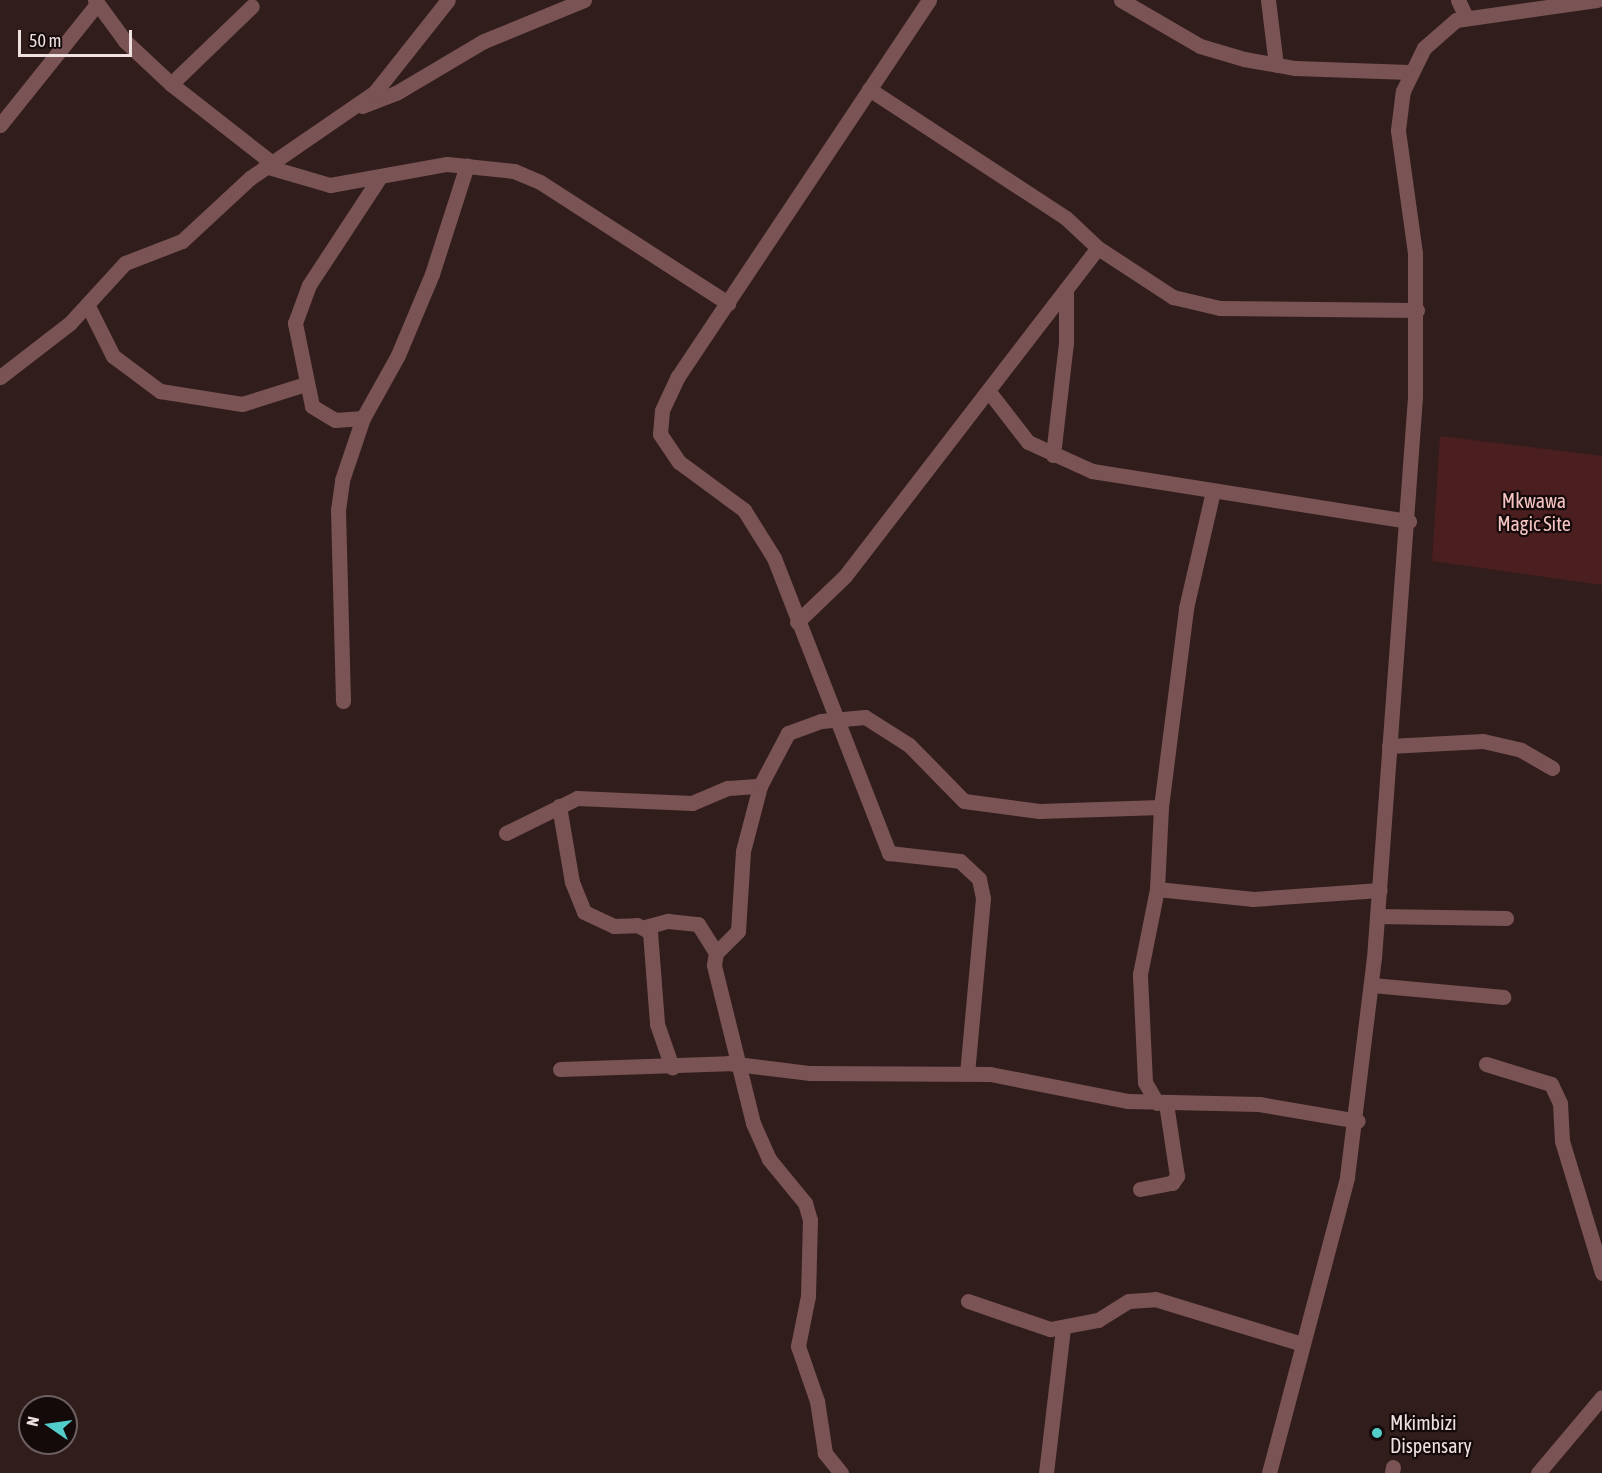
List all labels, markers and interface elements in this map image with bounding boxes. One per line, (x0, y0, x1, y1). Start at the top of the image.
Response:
scale bar (21, 18, 135, 56)
text: 50 m (29, 30, 61, 51)
park label: Mkwawa Magic Site (1497, 488, 1571, 535)
north arrow (18, 1395, 78, 1455)
place label: Mkimbizi Dispensary (1390, 1410, 1472, 1457)
text: N (23, 1415, 42, 1428)
marker: Mkimbizi Dispensary (1368, 1424, 1386, 1442)

